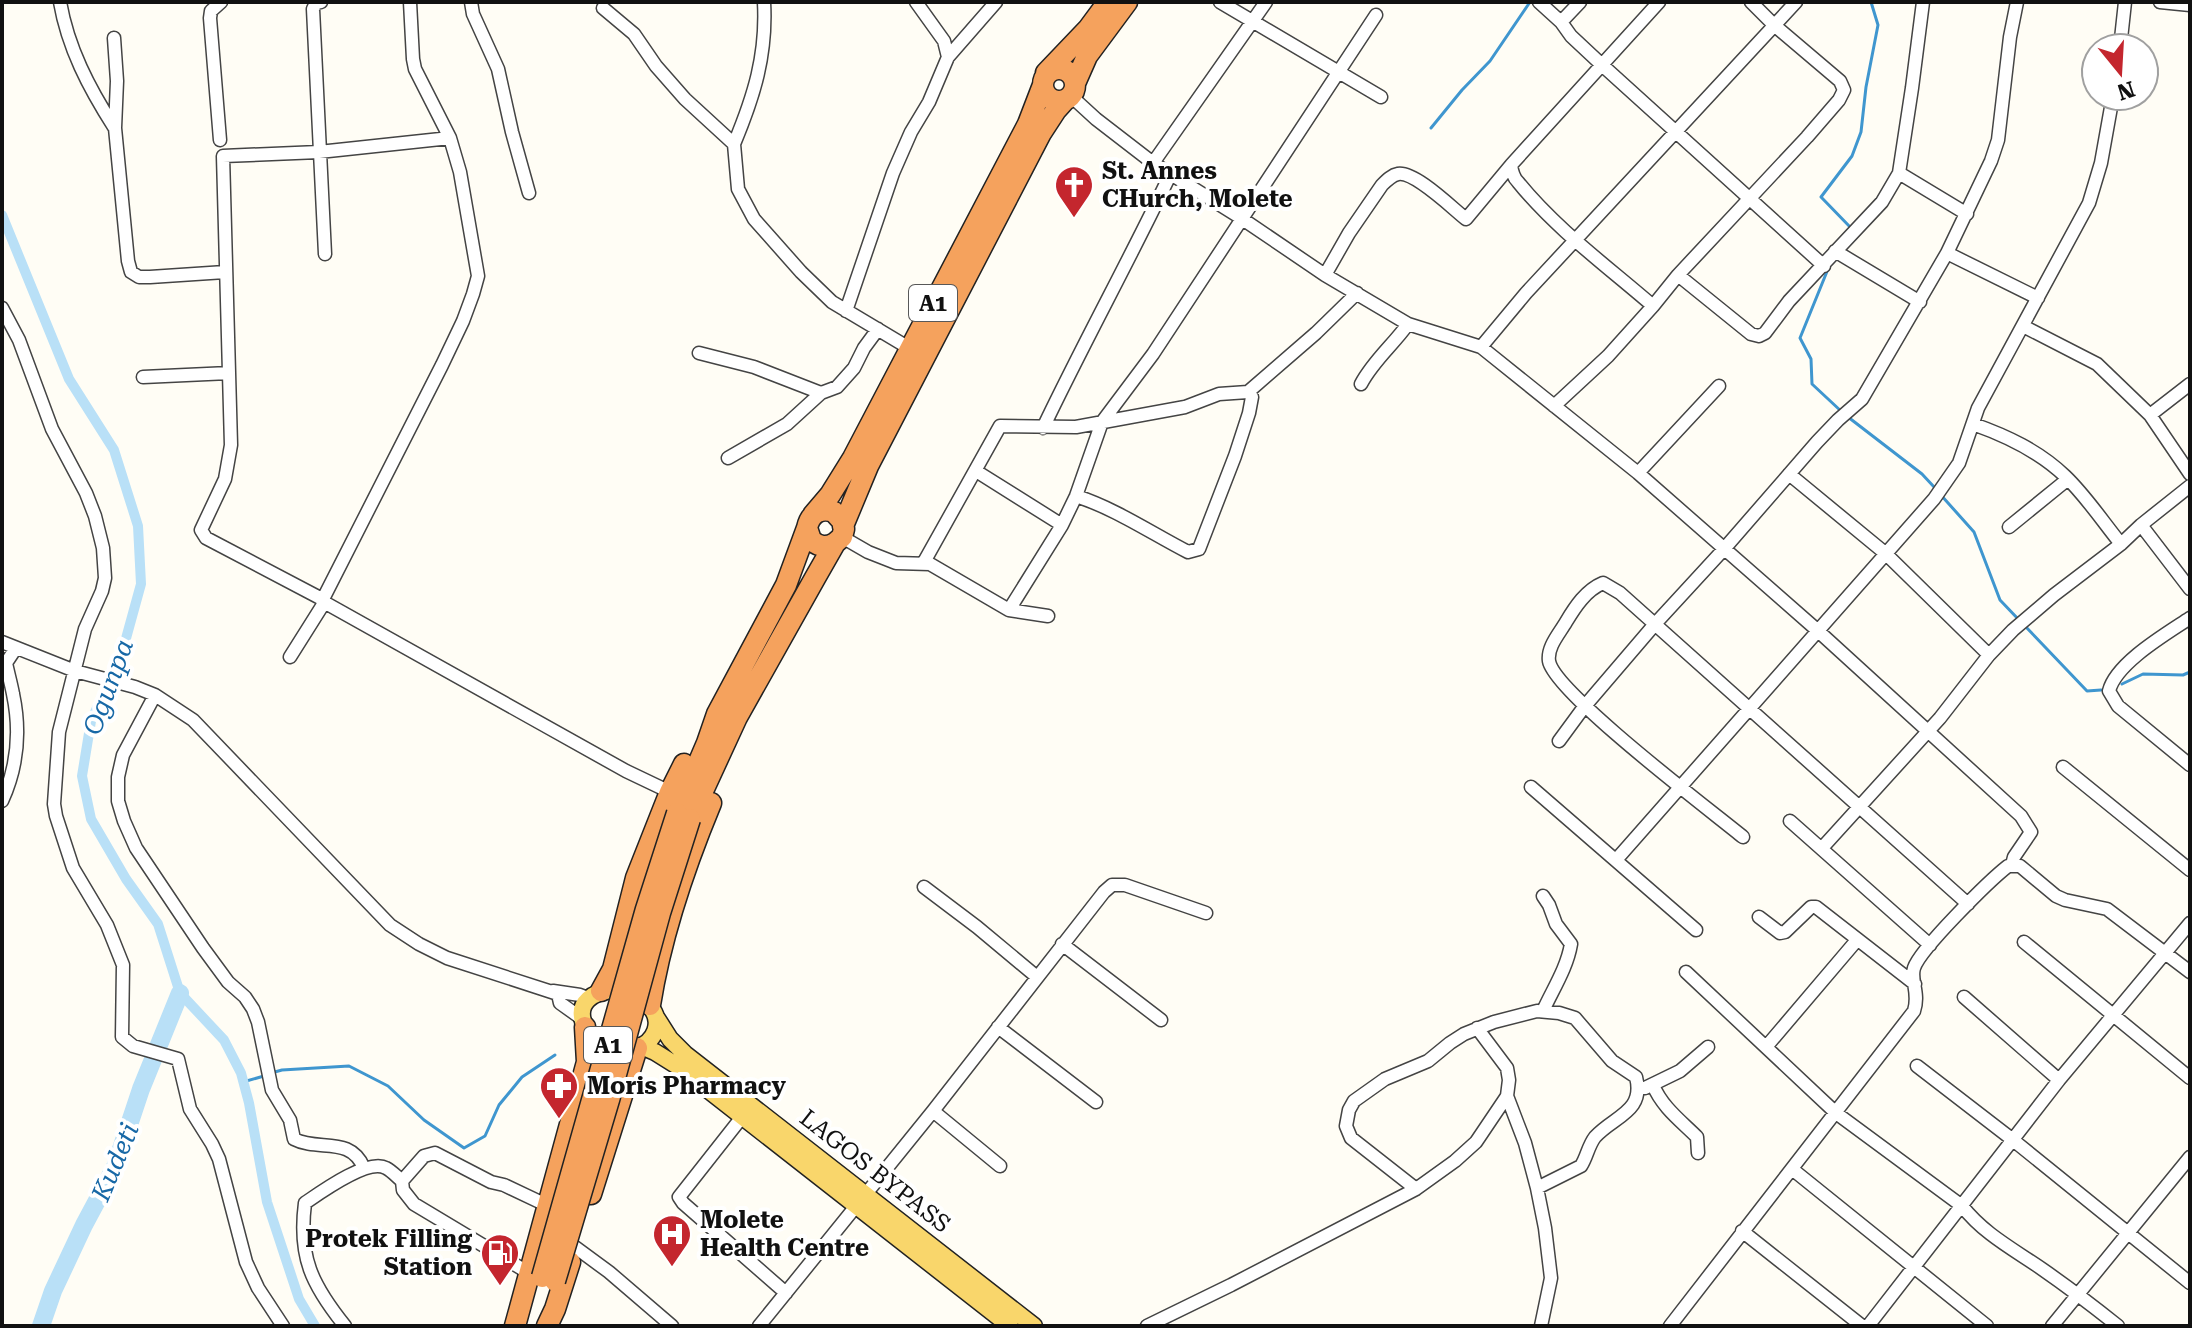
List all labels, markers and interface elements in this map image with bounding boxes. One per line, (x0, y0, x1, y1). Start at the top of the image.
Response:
north arrow (2080, 32, 2160, 112)
text: N (2114, 76, 2138, 105)
place label: St. Annes CHurch, Molete (1102, 157, 1293, 213)
church icon: St. Annes CHurch, Molete (1053, 164, 1095, 219)
road number: A1 (909, 285, 957, 321)
water label: Ogunpa (77, 635, 139, 739)
road number: A1 (584, 1027, 632, 1063)
pharmacy icon: Moris Pharmacy (538, 1065, 580, 1120)
place label: Moris Pharmacy (587, 1072, 787, 1100)
street label: LAGOS BYPASS (794, 1104, 956, 1238)
water label: Kudeti (85, 1119, 145, 1206)
place label: Molete Health Centre (700, 1206, 869, 1262)
hospital icon: Molete Health Centre (651, 1213, 693, 1268)
place label: Protek Filling Station (305, 1225, 472, 1281)
fuel station icon: Protek Filling Station (479, 1232, 521, 1287)

